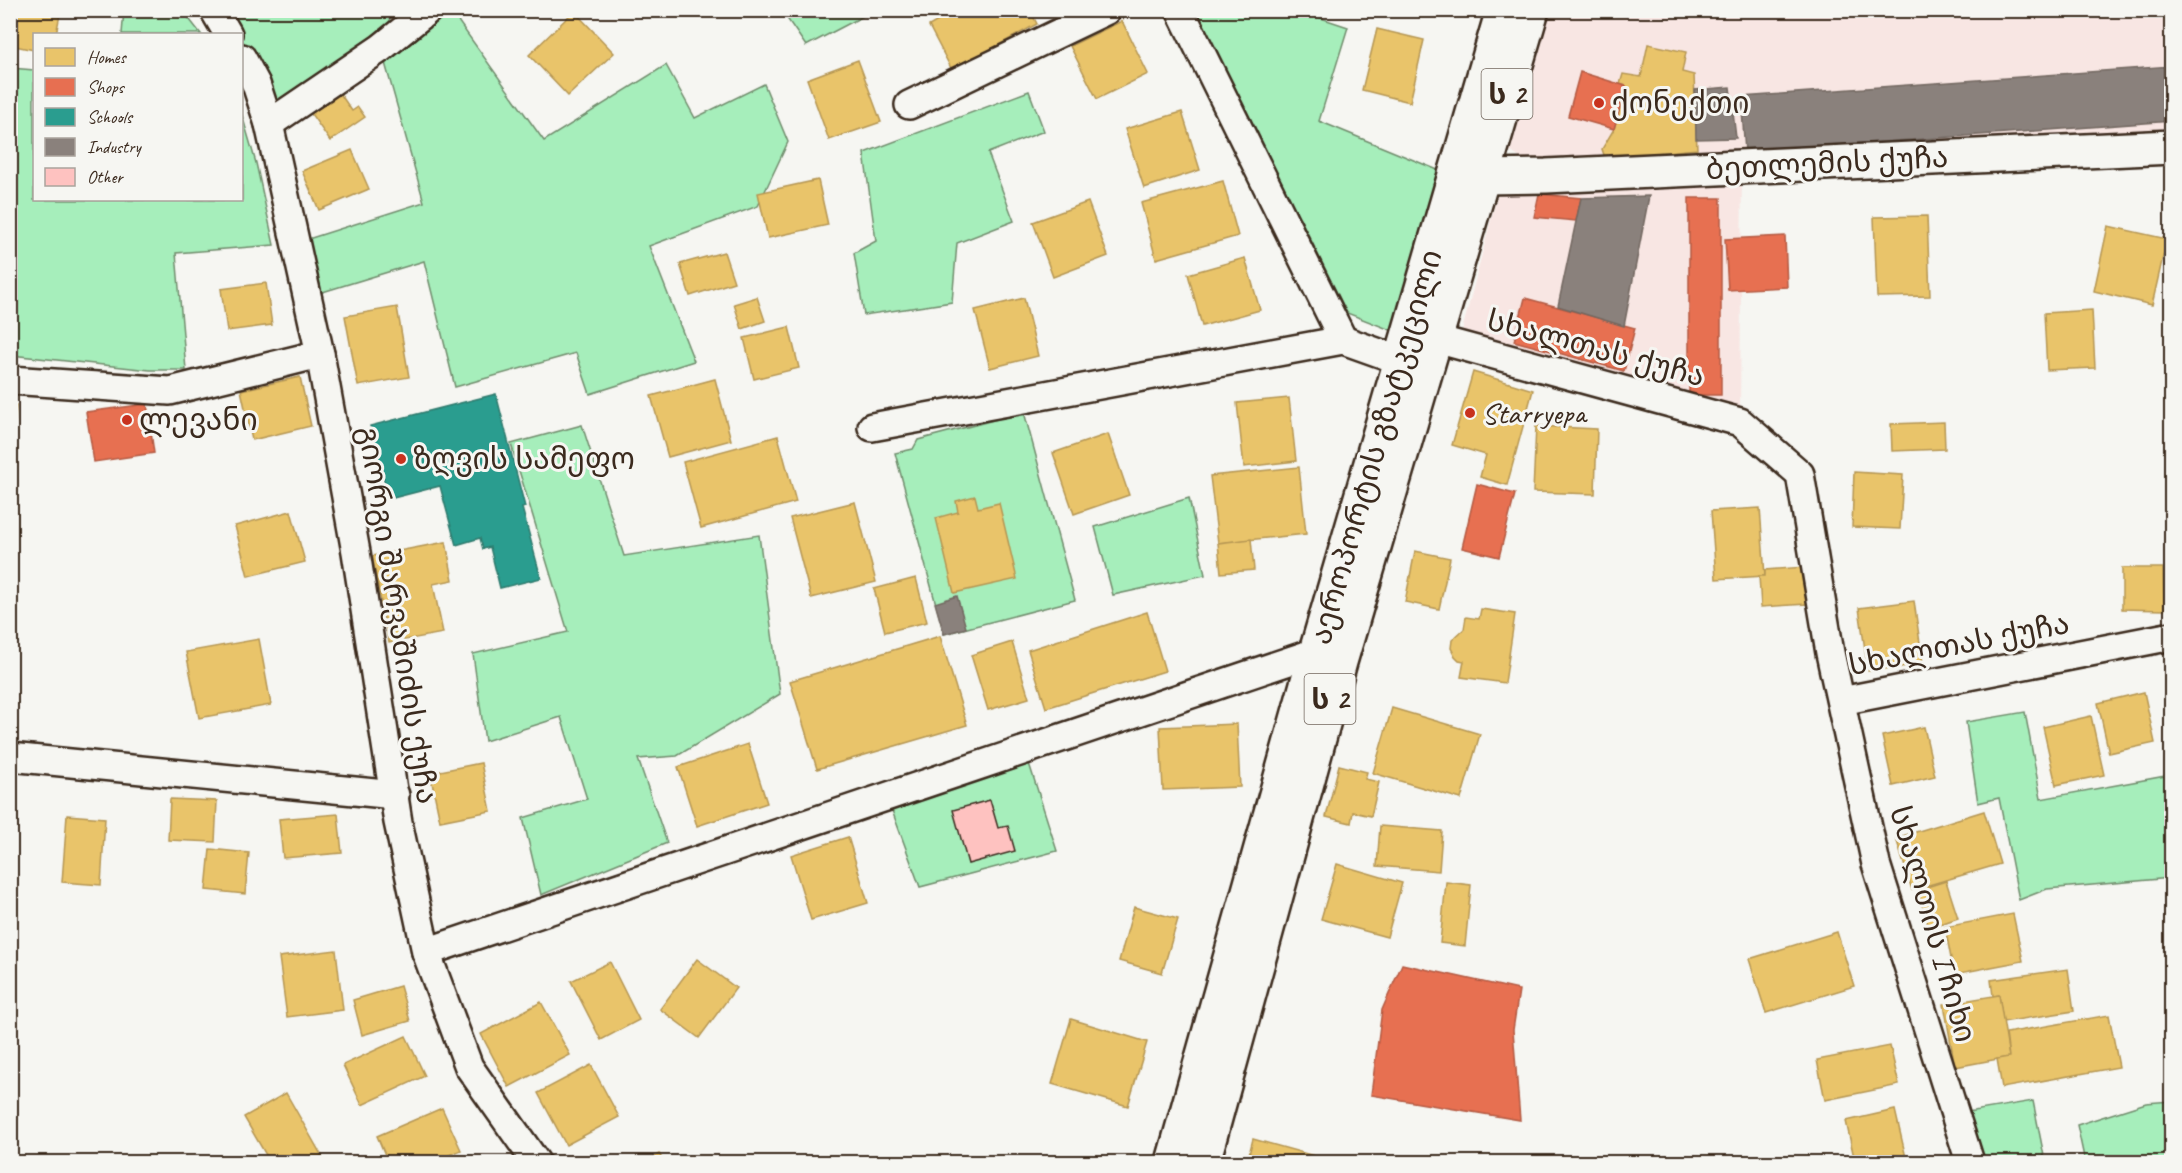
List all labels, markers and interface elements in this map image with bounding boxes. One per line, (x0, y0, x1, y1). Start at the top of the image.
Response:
legend (33, 33, 243, 201)
text: Homes (87, 46, 127, 68)
road number: ს 2 (1482, 69, 1532, 119)
text: Shops (87, 76, 126, 98)
place label: ქონექთი (1611, 84, 1750, 122)
marker: ქონექთი (1592, 96, 1606, 110)
text: Schools (87, 106, 134, 128)
text: Industry (87, 136, 142, 158)
street label: ბეთლემის ქუჩა (1705, 138, 1949, 188)
text: Other (87, 166, 124, 188)
street label: აეროპორტის გზატკეცილი (1301, 245, 1451, 649)
street label: სხალთას ქუჩა (1483, 301, 1709, 395)
place label: Starryepa (1482, 394, 1588, 432)
place label: ლევანი (139, 401, 258, 439)
marker: Starryepa (1463, 406, 1477, 420)
marker: ლევანი (120, 413, 134, 427)
street label: გიორგი შარვაშიძის ქუჩა (349, 423, 447, 807)
place label: ზღვის სამეფო (413, 440, 635, 478)
marker: ზღვის სამეფო (394, 452, 408, 466)
street label: სხალთას ქუჩა (1846, 604, 2072, 684)
road number: ს 2 (1304, 674, 1356, 724)
street label: სხალთის I ჩიხი (1881, 801, 1985, 1047)

